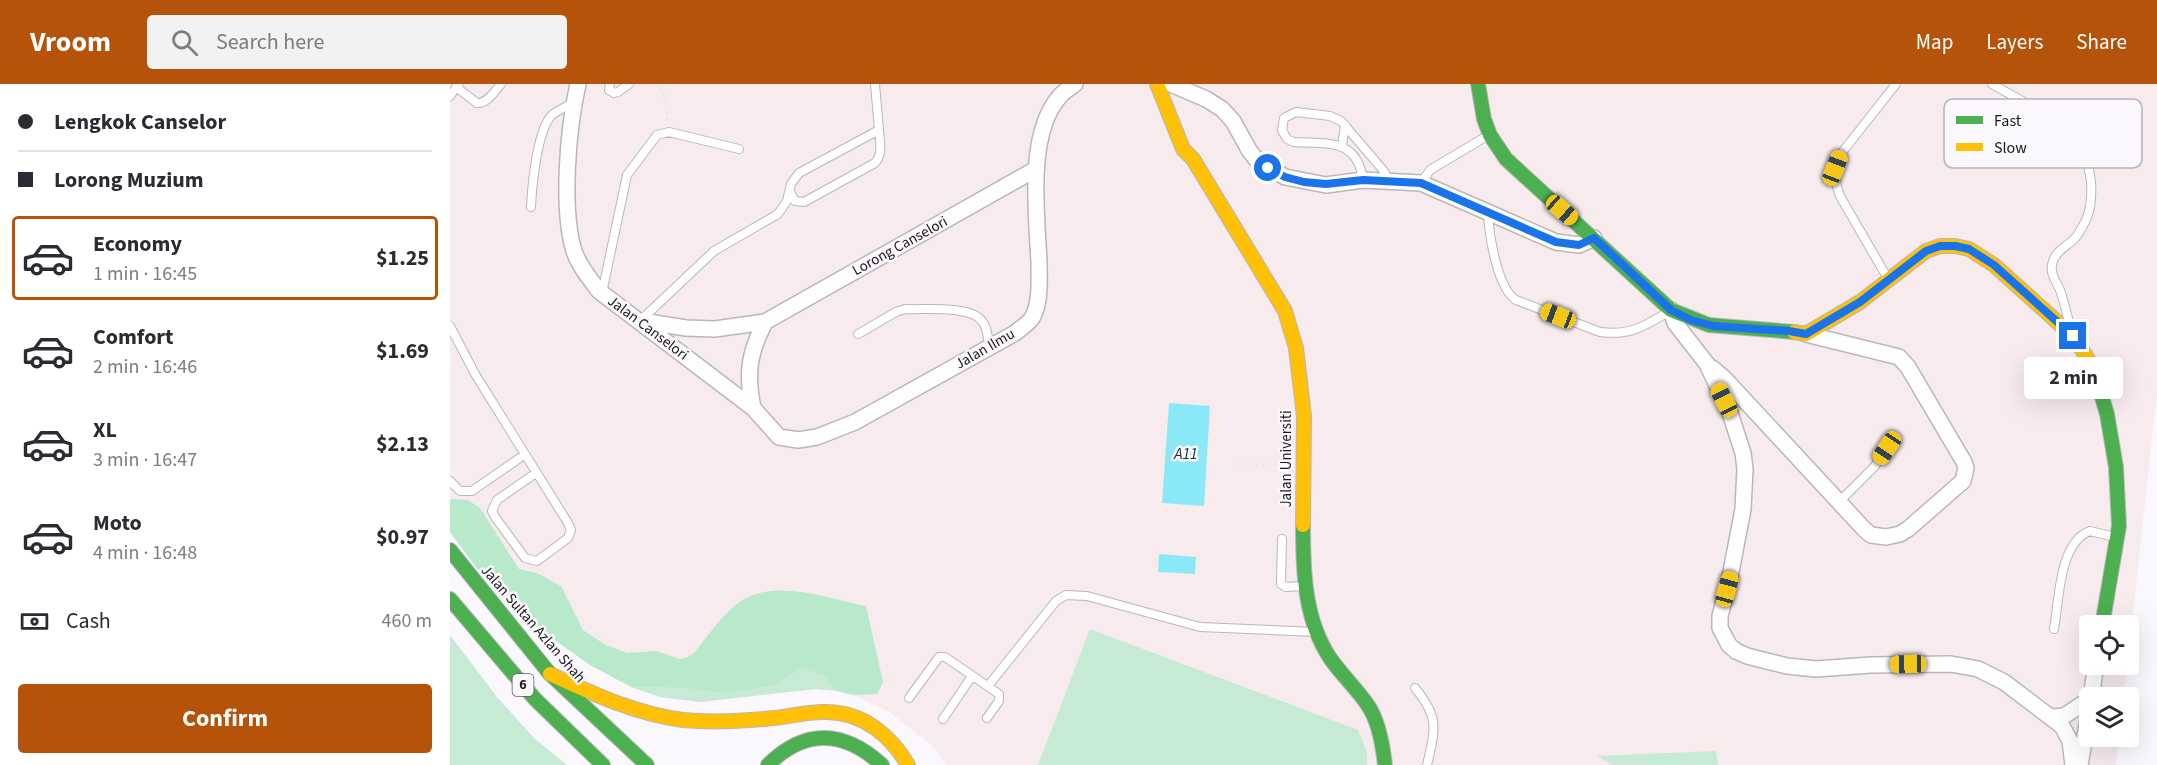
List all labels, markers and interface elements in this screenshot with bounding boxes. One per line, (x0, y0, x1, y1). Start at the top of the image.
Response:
search box (147, 15, 567, 69)
text: Vroom (30, 22, 111, 62)
icon: search (168, 26, 201, 59)
text: Search here (216, 26, 324, 58)
text: Map (1916, 27, 1953, 57)
text: Layers (1986, 27, 2043, 57)
text: Share (2076, 27, 2127, 57)
legend (1944, 99, 2142, 168)
text: Lengkok Canselor (54, 106, 226, 138)
text: Fast (1994, 110, 2022, 132)
text: Slow (1994, 137, 2027, 159)
car (1820, 148, 1850, 188)
route start (1254, 154, 1281, 181)
text: Lorong Muzium (54, 164, 204, 196)
car (1543, 191, 1581, 229)
street label: Lorong Canselori (849, 211, 951, 281)
text: Economy (93, 228, 182, 260)
icon: car (21, 231, 75, 285)
text: $1.25 (376, 242, 429, 274)
text: 1 min · 16:45 (93, 260, 197, 288)
street label: Jalan Canselori (603, 291, 693, 365)
car (1538, 301, 1578, 331)
text: Comfort (93, 321, 174, 353)
route end (2059, 322, 2086, 349)
street label: Jalan Ilmu (951, 323, 1019, 375)
icon: car (21, 324, 75, 378)
text: $1.69 (376, 335, 429, 367)
text: 2 min · 16:46 (93, 353, 197, 381)
callout: 2 min (2024, 357, 2122, 399)
text: 2 min (2049, 364, 2098, 392)
car (1708, 380, 1740, 420)
street label: Jalan Universiti (1276, 410, 1297, 508)
text: XL (93, 414, 117, 446)
icon: car (21, 417, 75, 471)
text: $2.13 (376, 428, 429, 460)
car (1869, 428, 1905, 468)
water label: A11 (1173, 443, 1198, 465)
text: 3 min · 16:47 (93, 446, 197, 474)
text: Moto (93, 507, 142, 539)
icon: car (21, 510, 75, 564)
text: $0.97 (376, 521, 429, 553)
text: 4 min · 16:48 (93, 539, 197, 567)
street label: Jalan Sultan Azlan Shah (476, 561, 590, 687)
car (1714, 569, 1740, 609)
icon: cash (18, 605, 51, 638)
text: Cash (66, 605, 111, 637)
text: 460 m (382, 607, 432, 635)
map controls (2079, 615, 2139, 747)
button: locate (2079, 615, 2139, 675)
car (1890, 655, 1926, 673)
road number: 6 (512, 674, 534, 696)
button: Confirm (18, 684, 432, 753)
button: layers (2079, 687, 2139, 747)

